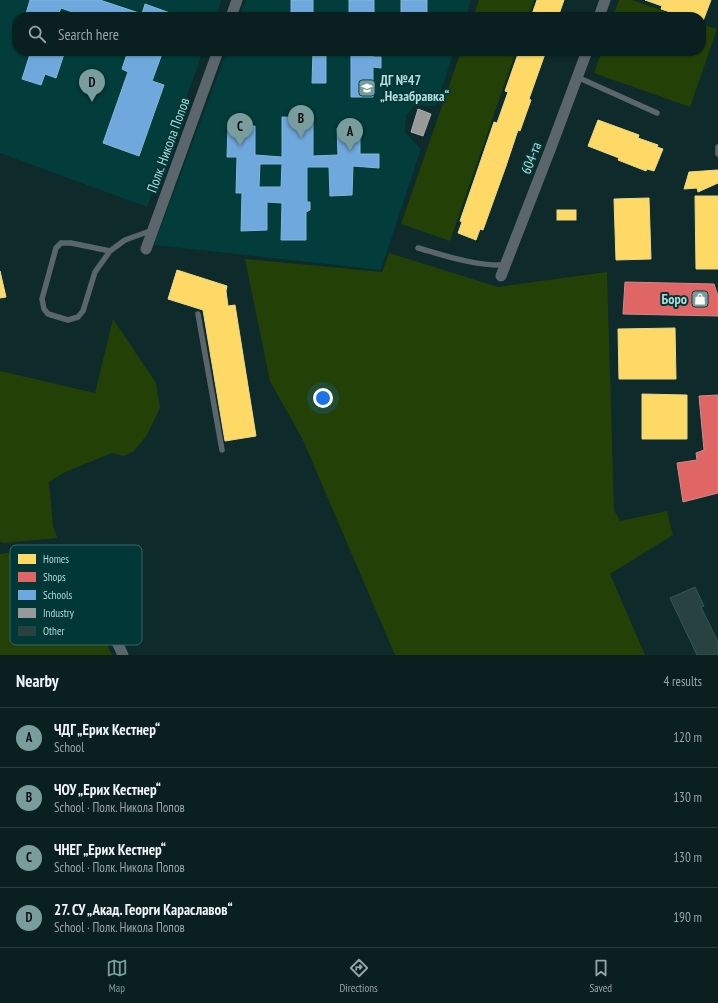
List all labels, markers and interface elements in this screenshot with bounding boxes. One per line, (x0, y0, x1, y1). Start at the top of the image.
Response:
search box (12, 12, 706, 56)
icon: search (26, 23, 48, 45)
text: Search here (58, 25, 119, 44)
pin: D (79, 69, 105, 102)
place label: ДГ №47 „Незабравка“ (380, 71, 450, 105)
school or university icon: ДГ №47 „Незабравка“ (357, 78, 377, 98)
street label: Полк. Никола Попов (143, 95, 194, 195)
pin: B (288, 105, 314, 138)
pin: C (227, 113, 253, 146)
pin: A (337, 118, 363, 151)
street label: 604-та (517, 139, 545, 177)
shop icon: Боро (690, 289, 710, 309)
place label: Боро (662, 290, 687, 308)
your location (313, 388, 333, 408)
legend (10, 545, 142, 645)
text: Homes (43, 552, 69, 566)
text: Shops (43, 570, 66, 584)
text: Schools (43, 588, 73, 602)
text: Industry (43, 606, 75, 620)
text: Other (43, 624, 64, 638)
text: Nearby (16, 670, 59, 692)
text: 4 results (663, 673, 702, 690)
text: ЧДГ „Ерих Кестнер“ (54, 720, 160, 739)
text: A (26, 729, 32, 746)
text: 120 m (673, 729, 702, 746)
text: School (54, 739, 84, 756)
text: ЧОУ „Ерих Кестнер“ (54, 780, 161, 799)
text: B (26, 789, 32, 806)
text: 130 m (673, 789, 702, 806)
text: School · Полк. Никола Попов (54, 799, 185, 816)
text: ЧНЕГ „Ерих Кестнер“ (54, 840, 166, 859)
text: C (26, 849, 32, 866)
text: 130 m (673, 849, 702, 866)
text: School · Полк. Никола Попов (54, 859, 185, 876)
text: 27. СУ „Акад. Георги Караславов“ (54, 900, 233, 919)
text: D (26, 909, 32, 926)
text: 190 m (673, 909, 702, 926)
text: School · Полк. Никола Попов (54, 919, 185, 936)
tab: Map (106, 957, 128, 995)
tab: Directions (340, 957, 378, 995)
tab: Saved (589, 957, 612, 995)

